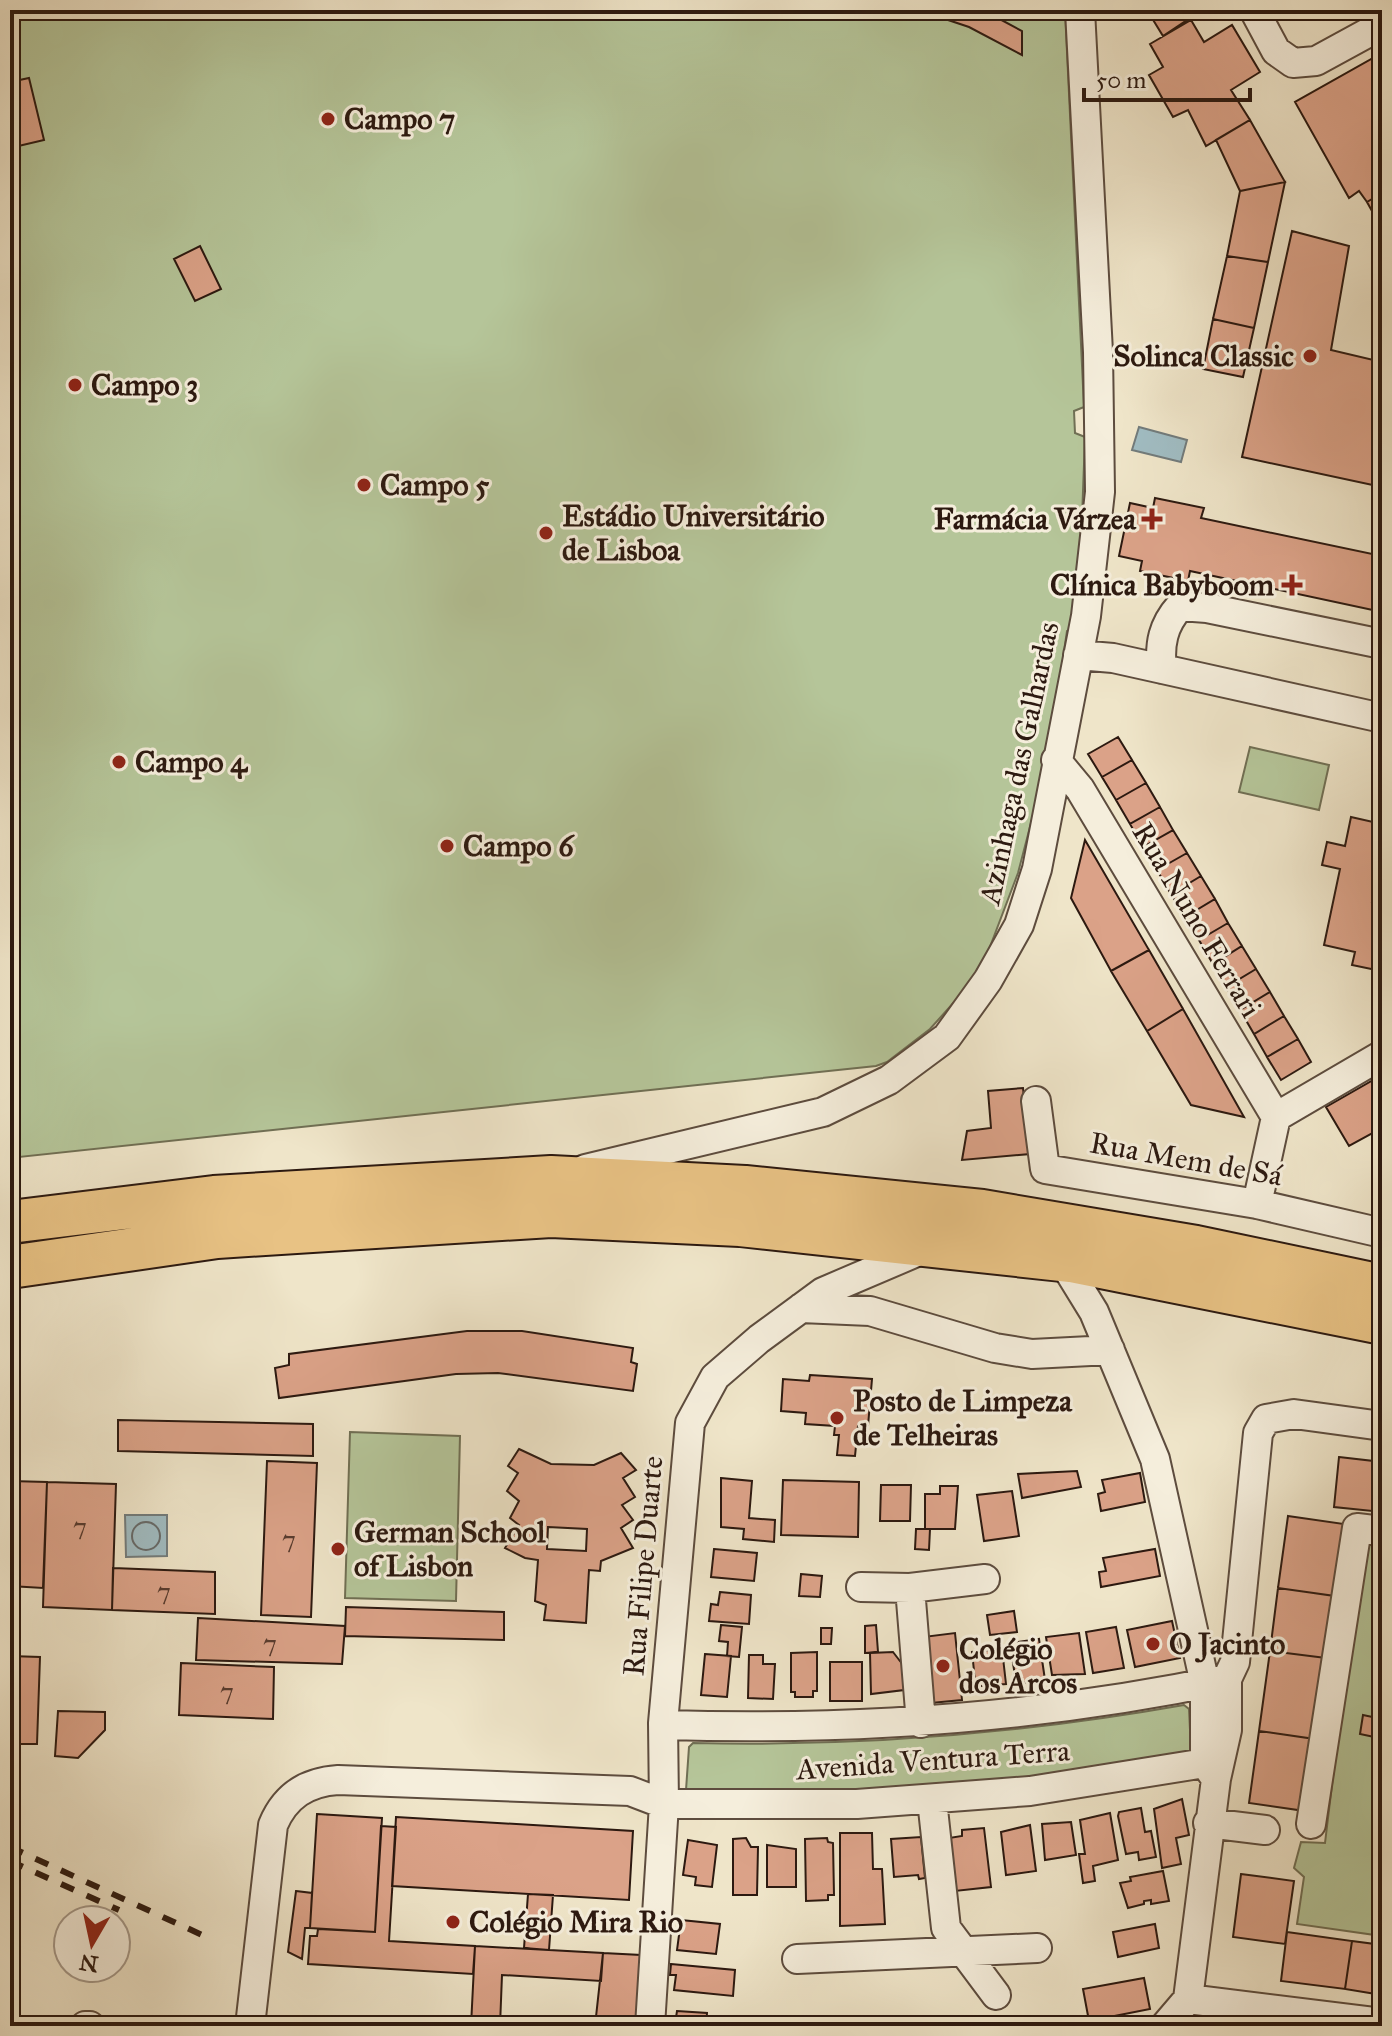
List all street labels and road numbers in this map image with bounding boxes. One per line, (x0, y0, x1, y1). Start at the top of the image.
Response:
street label: Azinhaga das Galhardas (971, 618, 1067, 910)
street label: Rua Nuno Ferrari (1125, 816, 1269, 1024)
street label: Rua Mem de Sá (1087, 1124, 1285, 1194)
street label: Rua Filipe Duarte (615, 1454, 671, 1678)
street label: Avenida Ventura Terra (793, 1732, 1071, 1788)

